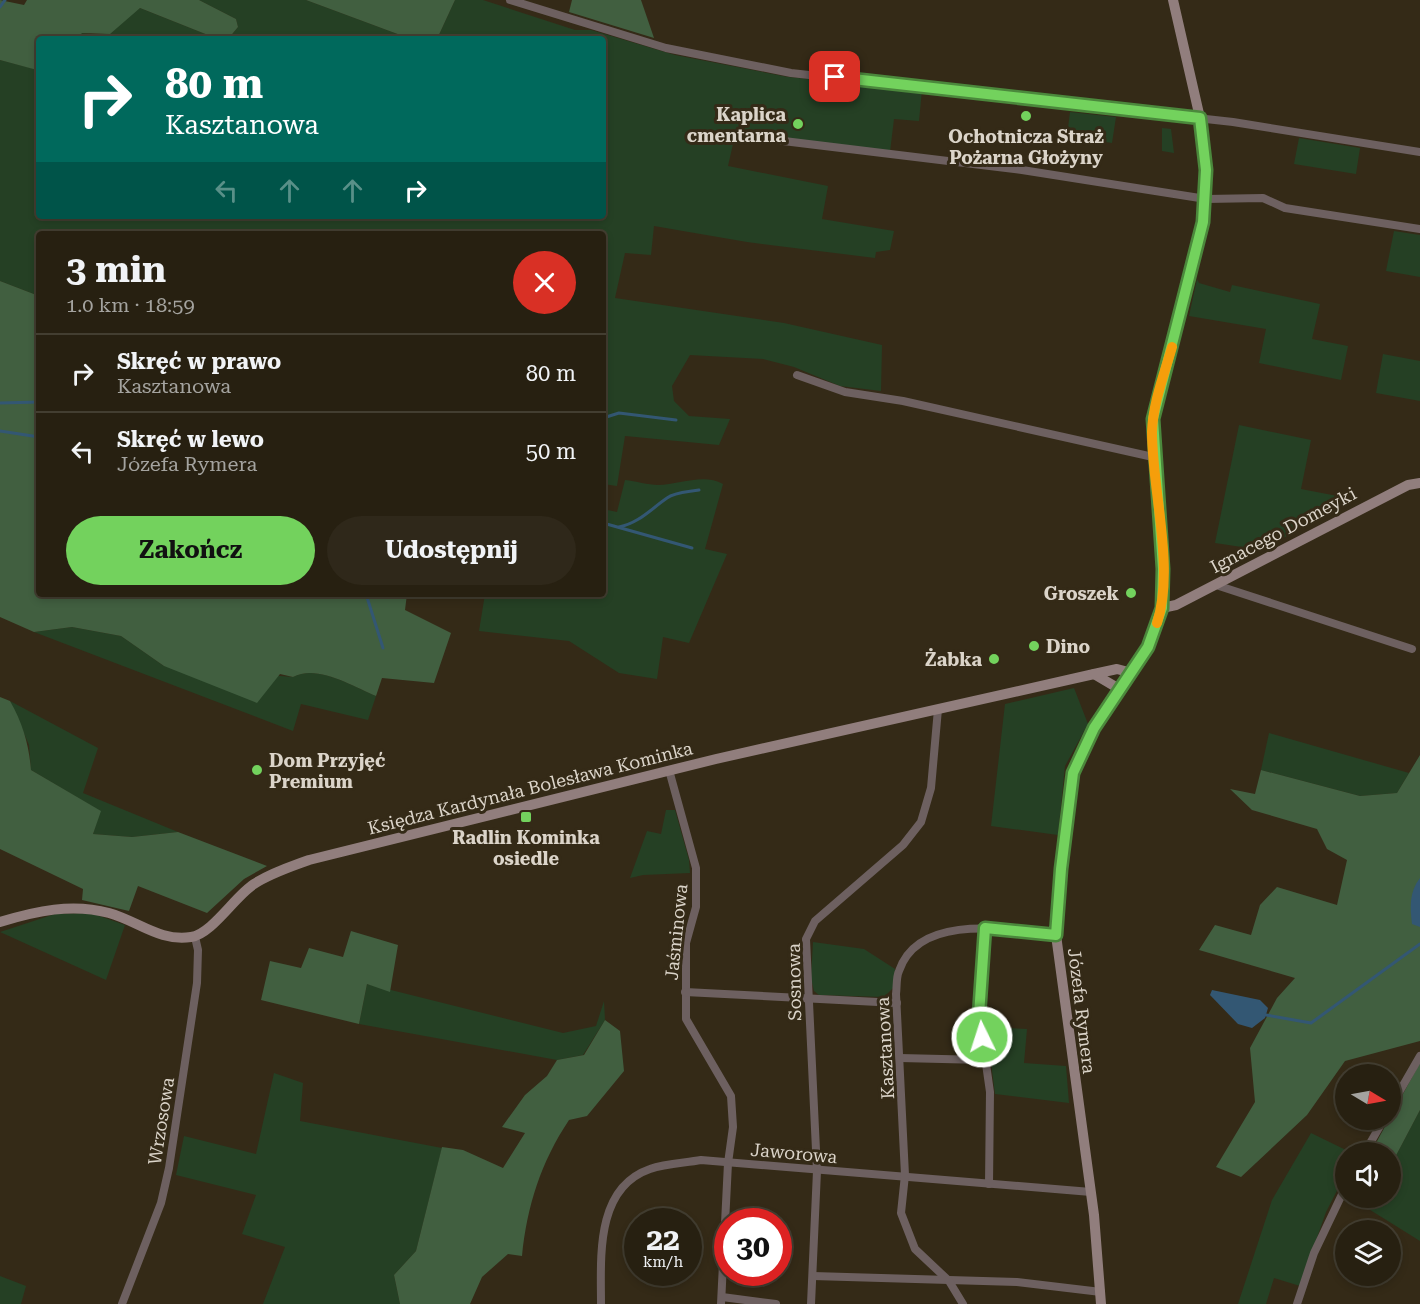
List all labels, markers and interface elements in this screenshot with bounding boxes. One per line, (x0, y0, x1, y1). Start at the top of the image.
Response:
pin (809, 51, 860, 102)
text: 80 m (165, 59, 263, 108)
icon: right (66, 60, 144, 138)
icon: arrive (818, 60, 851, 93)
place label: Kaplica cmentarna (687, 104, 786, 146)
text: Kasztanowa (165, 109, 319, 141)
marker: Ochotnicza Straż Pożarna Głożyny (1019, 109, 1033, 123)
marker: Kaplica cmentarna (791, 117, 805, 131)
place label: Ochotnicza Straż Pożarna Głożyny (948, 126, 1104, 168)
icon: left (210, 174, 243, 207)
icon: ahead (273, 174, 306, 207)
icon: ahead (336, 174, 369, 207)
icon: right (399, 174, 432, 207)
text: 3 min (66, 249, 166, 291)
button: close (513, 251, 576, 314)
text: 1.0 km · 18:59 (66, 293, 195, 317)
text: Skręć w prawo (117, 349, 281, 374)
icon: right (66, 357, 99, 390)
text: 80 m (526, 361, 576, 386)
text: Kasztanowa (117, 374, 231, 398)
text: Skręć w lewo (117, 427, 264, 452)
icon: left (66, 435, 99, 468)
text: 50 m (526, 439, 576, 464)
text: Józefa Rymera (117, 452, 257, 476)
street label: Ignacego Domeyki (1206, 482, 1360, 577)
button: Zakończ (66, 516, 315, 585)
button: Udostępnij (327, 516, 576, 585)
place label: Groszek (1044, 583, 1120, 604)
marker: Groszek (1124, 586, 1138, 600)
place label: Dino (1046, 636, 1091, 657)
marker: Dino (1027, 639, 1041, 653)
place label: Żabka (925, 648, 982, 670)
marker: Żabka (987, 652, 1001, 666)
street label: Księdza Kardynała Bolesława Kominka (365, 737, 695, 839)
place label: Dom Przyjęć Premium (269, 750, 385, 792)
marker: Dom Przyjęć Premium (250, 763, 264, 777)
marker: Radlin Kominka osiedle (519, 810, 533, 824)
place label: Radlin Kominka osiedle (452, 827, 600, 869)
street label: Jaśminowa (660, 882, 692, 981)
street label: Sosnowa (783, 943, 805, 1021)
street label: Józefa Rymera (1064, 947, 1100, 1075)
street label: Kasztanowa (872, 996, 898, 1100)
position arrow (950, 1005, 1014, 1069)
north arrow (1335, 1064, 1401, 1130)
map controls (1335, 1064, 1401, 1286)
street label: Wrzosowa (144, 1076, 178, 1166)
street label: Jaworowa (750, 1139, 838, 1167)
button: sound (1335, 1142, 1401, 1208)
speed limit sign: 30 (714, 1208, 792, 1286)
button: layers (1335, 1220, 1401, 1286)
text: 22 (646, 1222, 680, 1257)
text: km/h (643, 1253, 683, 1271)

